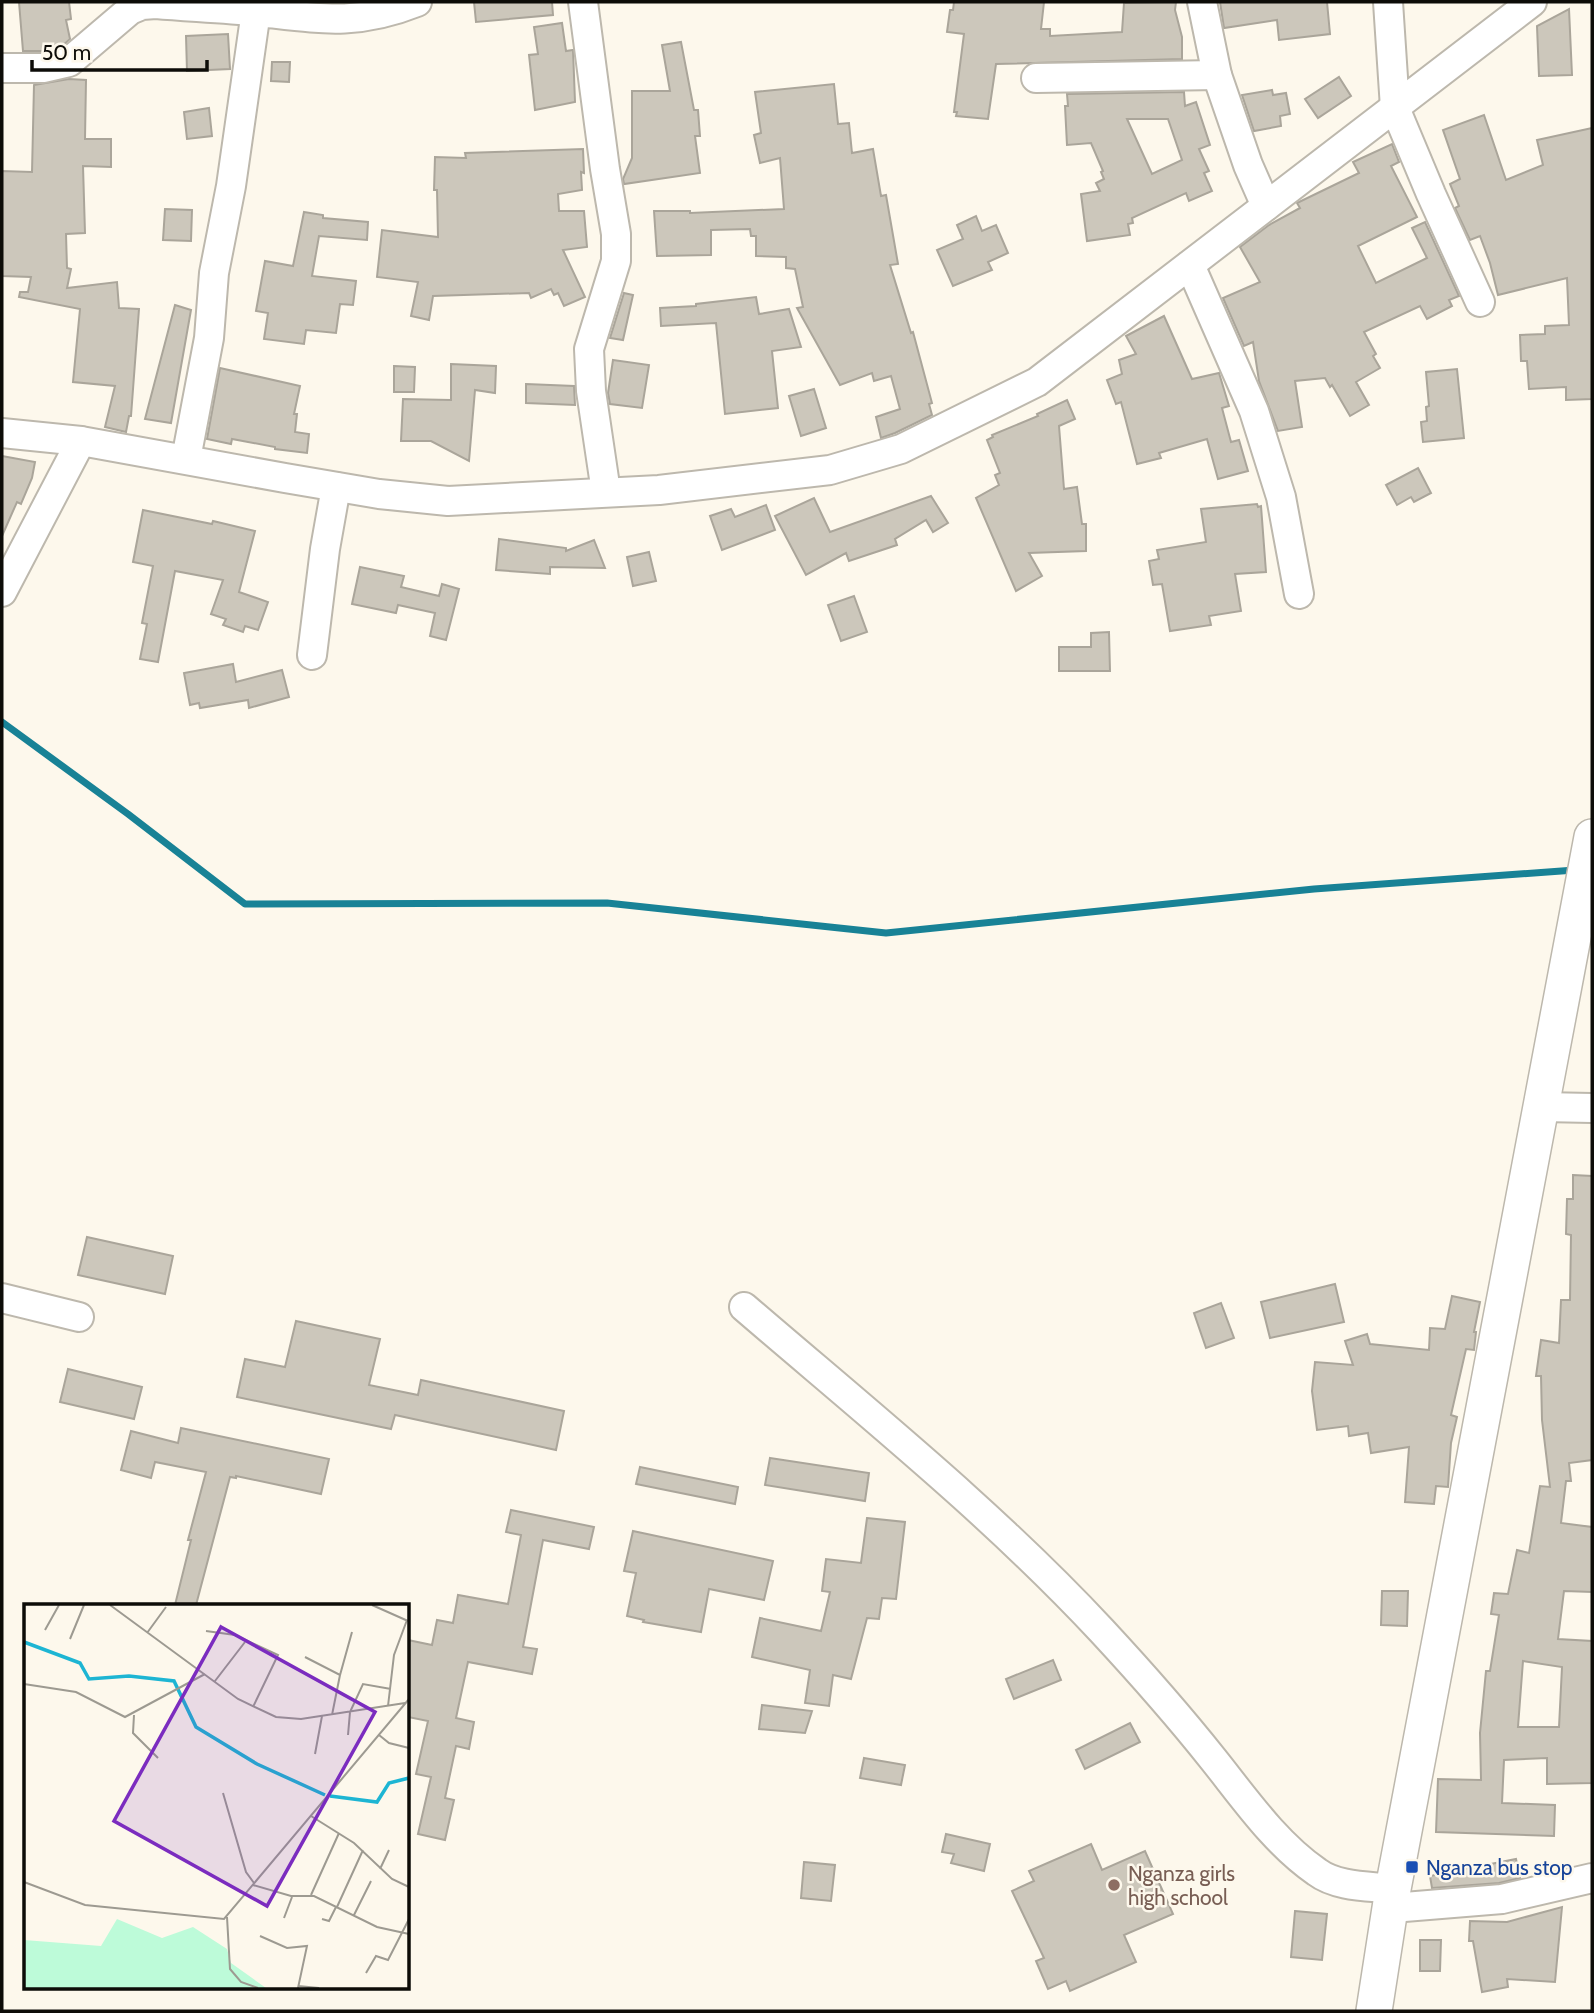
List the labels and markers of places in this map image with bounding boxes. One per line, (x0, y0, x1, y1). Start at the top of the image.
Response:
place label: Nganza bus stop (1426, 1855, 1572, 1880)
marker: Nganza bus stop (1404, 1859, 1420, 1875)
place label: Nganza girls high school (1128, 1861, 1235, 1910)
marker: Nganza girls high school (1106, 1877, 1122, 1893)

